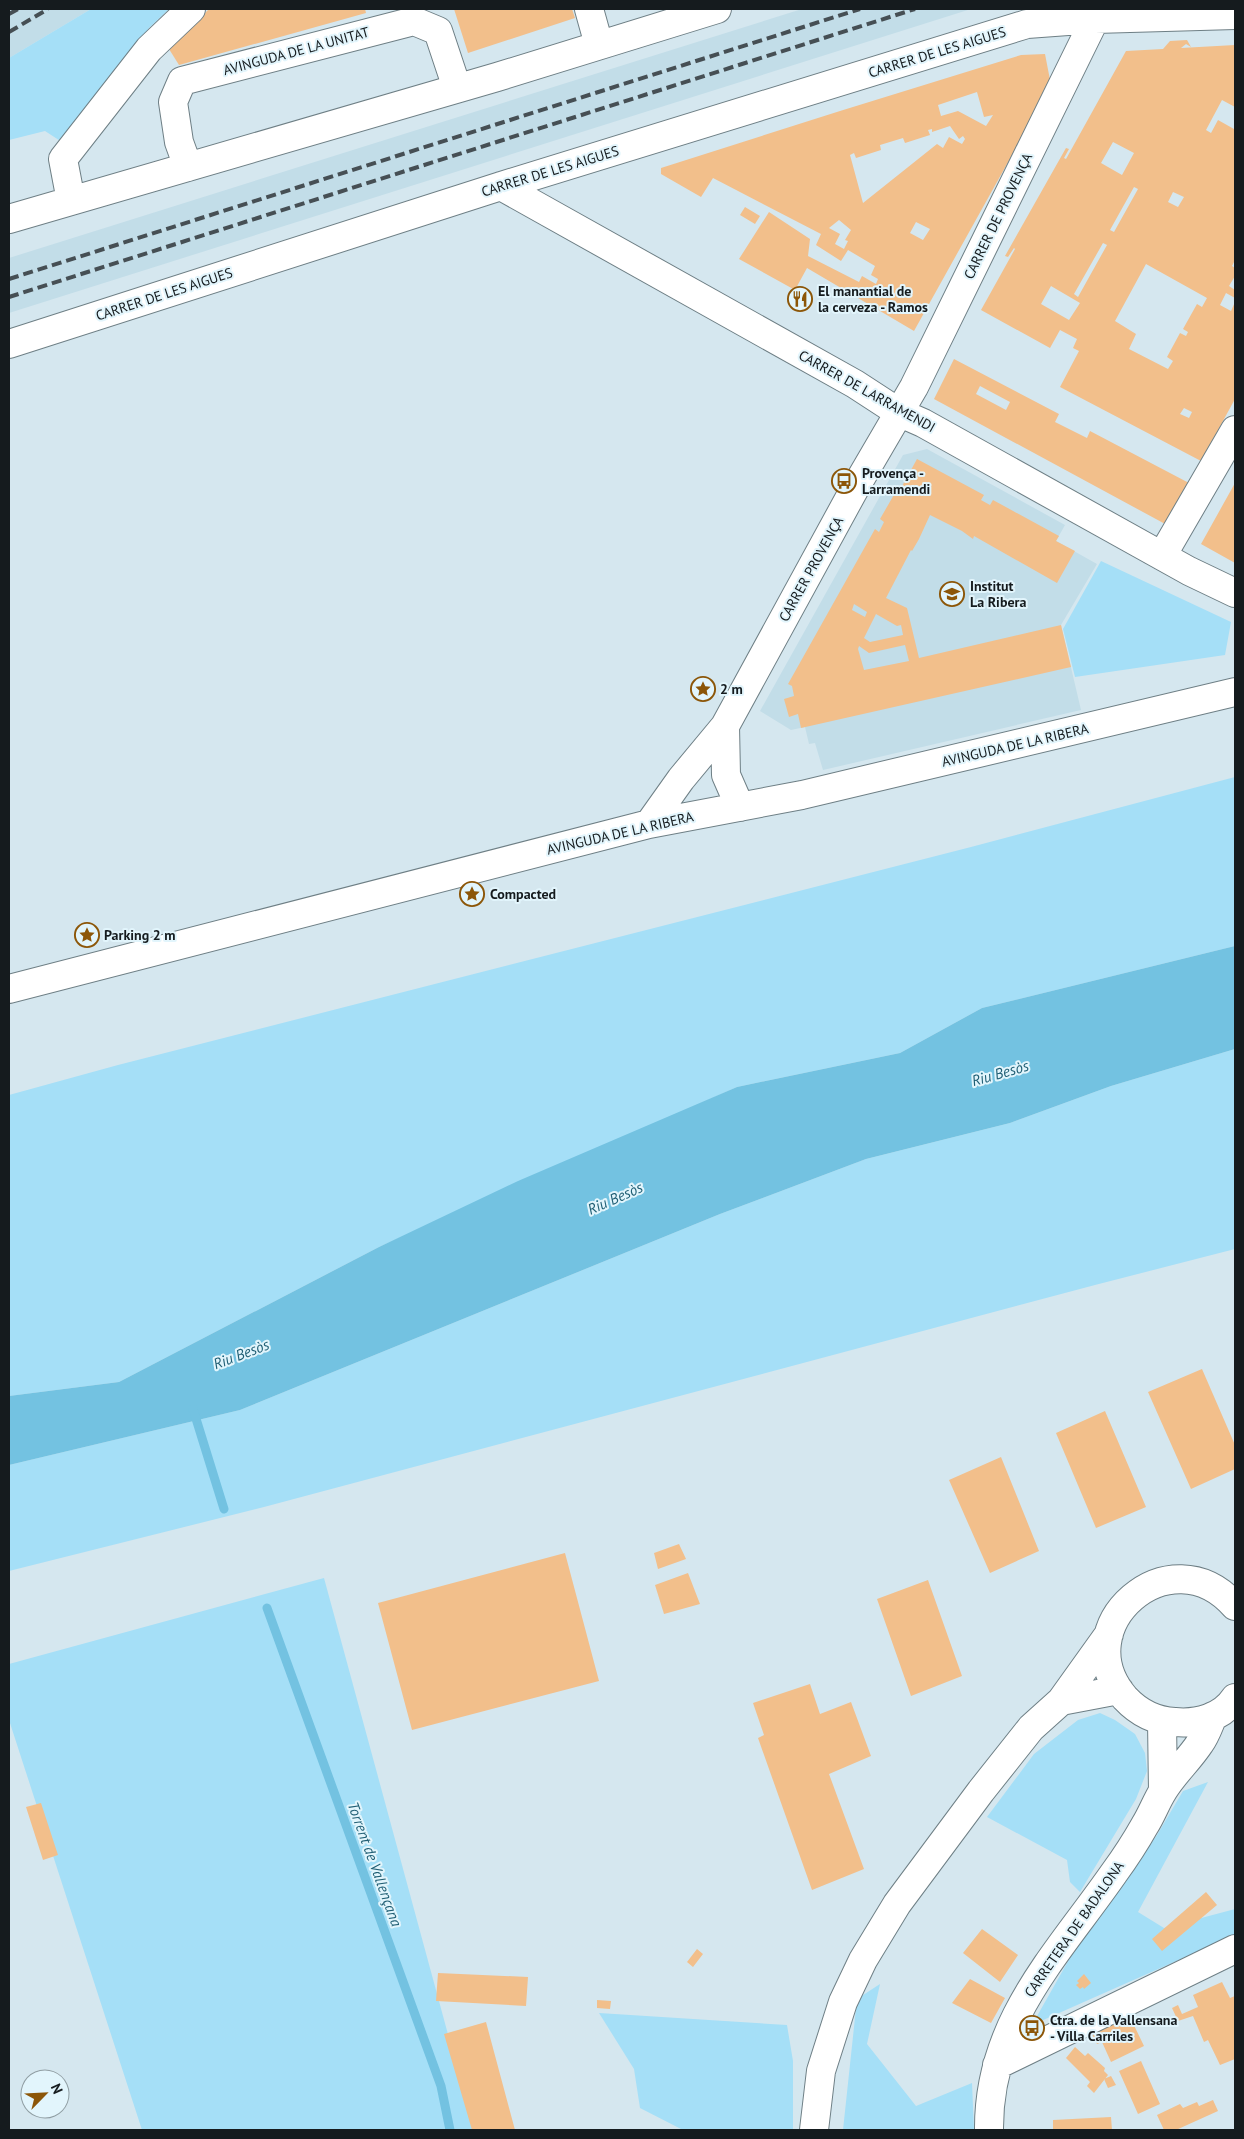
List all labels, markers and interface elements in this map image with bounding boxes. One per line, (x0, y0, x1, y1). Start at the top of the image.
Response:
street label: AVINGUDA DE LA UNITAT (221, 23, 371, 79)
street label: CARRER DE LES AIGUES (866, 23, 1008, 81)
street label: CARRER DE LES AIGUES (479, 142, 621, 200)
street label: CARRER DE PROVENÇA (960, 149, 1037, 282)
street label: CARRER DE LES AIGUES (93, 263, 235, 325)
place label: El manantial de la cerveza - Ramos (818, 282, 928, 316)
restaurant icon: El manantial de la cerveza - Ramos (787, 286, 813, 312)
street label: CARRER DE LARRAMENDI (795, 346, 939, 436)
place label: Provença - Larramendi (862, 464, 930, 498)
bus stop icon: Provença - Larramendi (831, 468, 857, 494)
street label: CARRER PROVENÇA (775, 513, 848, 625)
place label: Institut La Ribera (970, 577, 1026, 611)
school or university icon: Institut La Ribera (939, 581, 965, 607)
place icon: 2 m (690, 676, 716, 702)
place label: 2 m (720, 680, 743, 698)
street label: AVINGUDA DE LA RIBERA (940, 719, 1091, 771)
street label: AVINGUDA DE LA RIBERA (545, 807, 696, 859)
place icon: Compacted (459, 881, 485, 907)
place label: Compacted (490, 885, 556, 903)
place icon: Parking 2 m (74, 922, 100, 948)
place label: Parking 2 m (104, 926, 176, 944)
water label: Riu Besòs (969, 1056, 1031, 1090)
water label: Riu Besòs (584, 1177, 646, 1219)
water label: Riu Besòs (210, 1335, 272, 1373)
water label: Torrent de Vallençana (344, 1799, 407, 1930)
street label: CARRETERA DE BADALONA (1020, 1857, 1128, 2000)
place label: Ctra. de la Vallensana - Villa Carriles (1050, 2011, 1177, 2045)
bus stop icon: Ctra. de la Vallensana - Villa Carriles (1019, 2015, 1045, 2041)
north arrow (20, 2069, 70, 2119)
text: N (47, 2081, 67, 2097)

